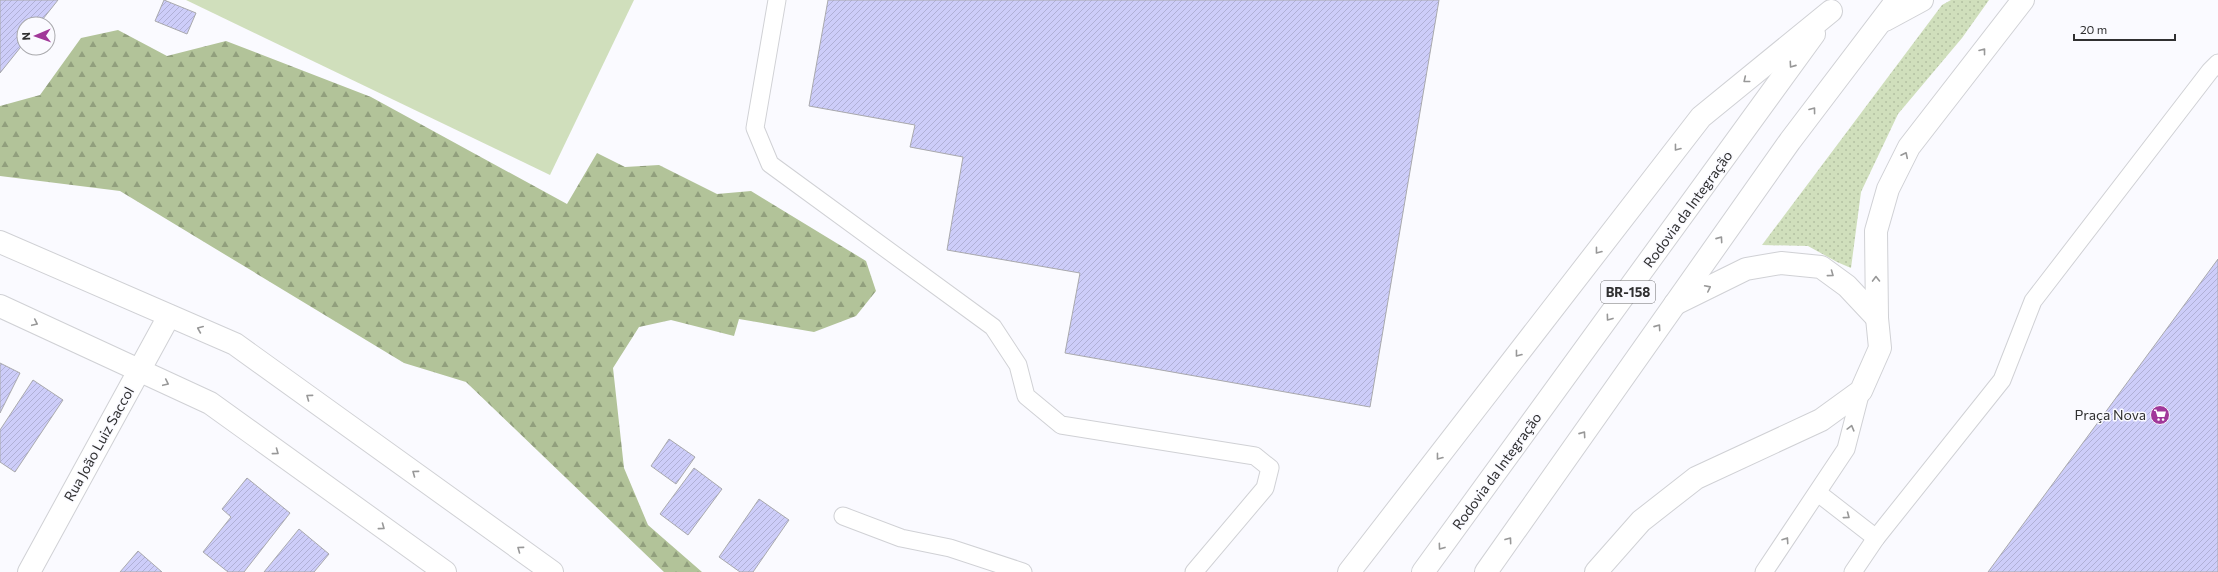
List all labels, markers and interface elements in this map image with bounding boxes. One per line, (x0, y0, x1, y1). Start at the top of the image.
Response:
north arrow (16, 16, 56, 56)
scale bar (2074, 16, 2175, 42)
text: 20 m (2080, 22, 2107, 36)
text: N (19, 32, 32, 41)
one-way arrow (1978, 49, 1985, 56)
one-way arrow (1790, 61, 1797, 68)
one-way arrow (1744, 75, 1751, 82)
one-way arrow (1809, 107, 1816, 114)
one-way arrow (1675, 144, 1682, 151)
street label: Rodovia da Integração (1640, 147, 1736, 270)
one-way arrow (1900, 152, 1908, 159)
one-way arrow (1715, 237, 1722, 244)
one-way arrow (1596, 247, 1603, 254)
one-way arrow (1826, 269, 1833, 276)
one-way arrow (1872, 276, 1881, 282)
road number: BR-158 (1601, 281, 1655, 303)
one-way arrow (1704, 285, 1711, 293)
one-way arrow (1606, 314, 1614, 321)
one-way arrow (32, 318, 39, 326)
one-way arrow (1653, 324, 1661, 331)
one-way arrow (196, 326, 204, 334)
one-way arrow (1516, 350, 1523, 357)
one-way arrow (162, 378, 170, 386)
street label: Rua João Luiz Saccol (60, 384, 137, 504)
one-way arrow (307, 395, 314, 402)
supermarket icon: Praça Nova (2149, 404, 2171, 426)
place label: Praça Nova (2074, 406, 2146, 423)
street label: Rodovia da Integração (1449, 409, 1545, 532)
one-way arrow (1846, 425, 1855, 432)
one-way arrow (1578, 431, 1586, 438)
one-way arrow (272, 447, 279, 455)
one-way arrow (1436, 452, 1443, 459)
one-way arrow (412, 470, 419, 478)
one-way arrow (1843, 511, 1850, 518)
one-way arrow (377, 522, 384, 529)
one-way arrow (1781, 537, 1789, 544)
one-way arrow (1504, 538, 1511, 545)
one-way arrow (1439, 543, 1446, 550)
one-way arrow (518, 547, 525, 554)

